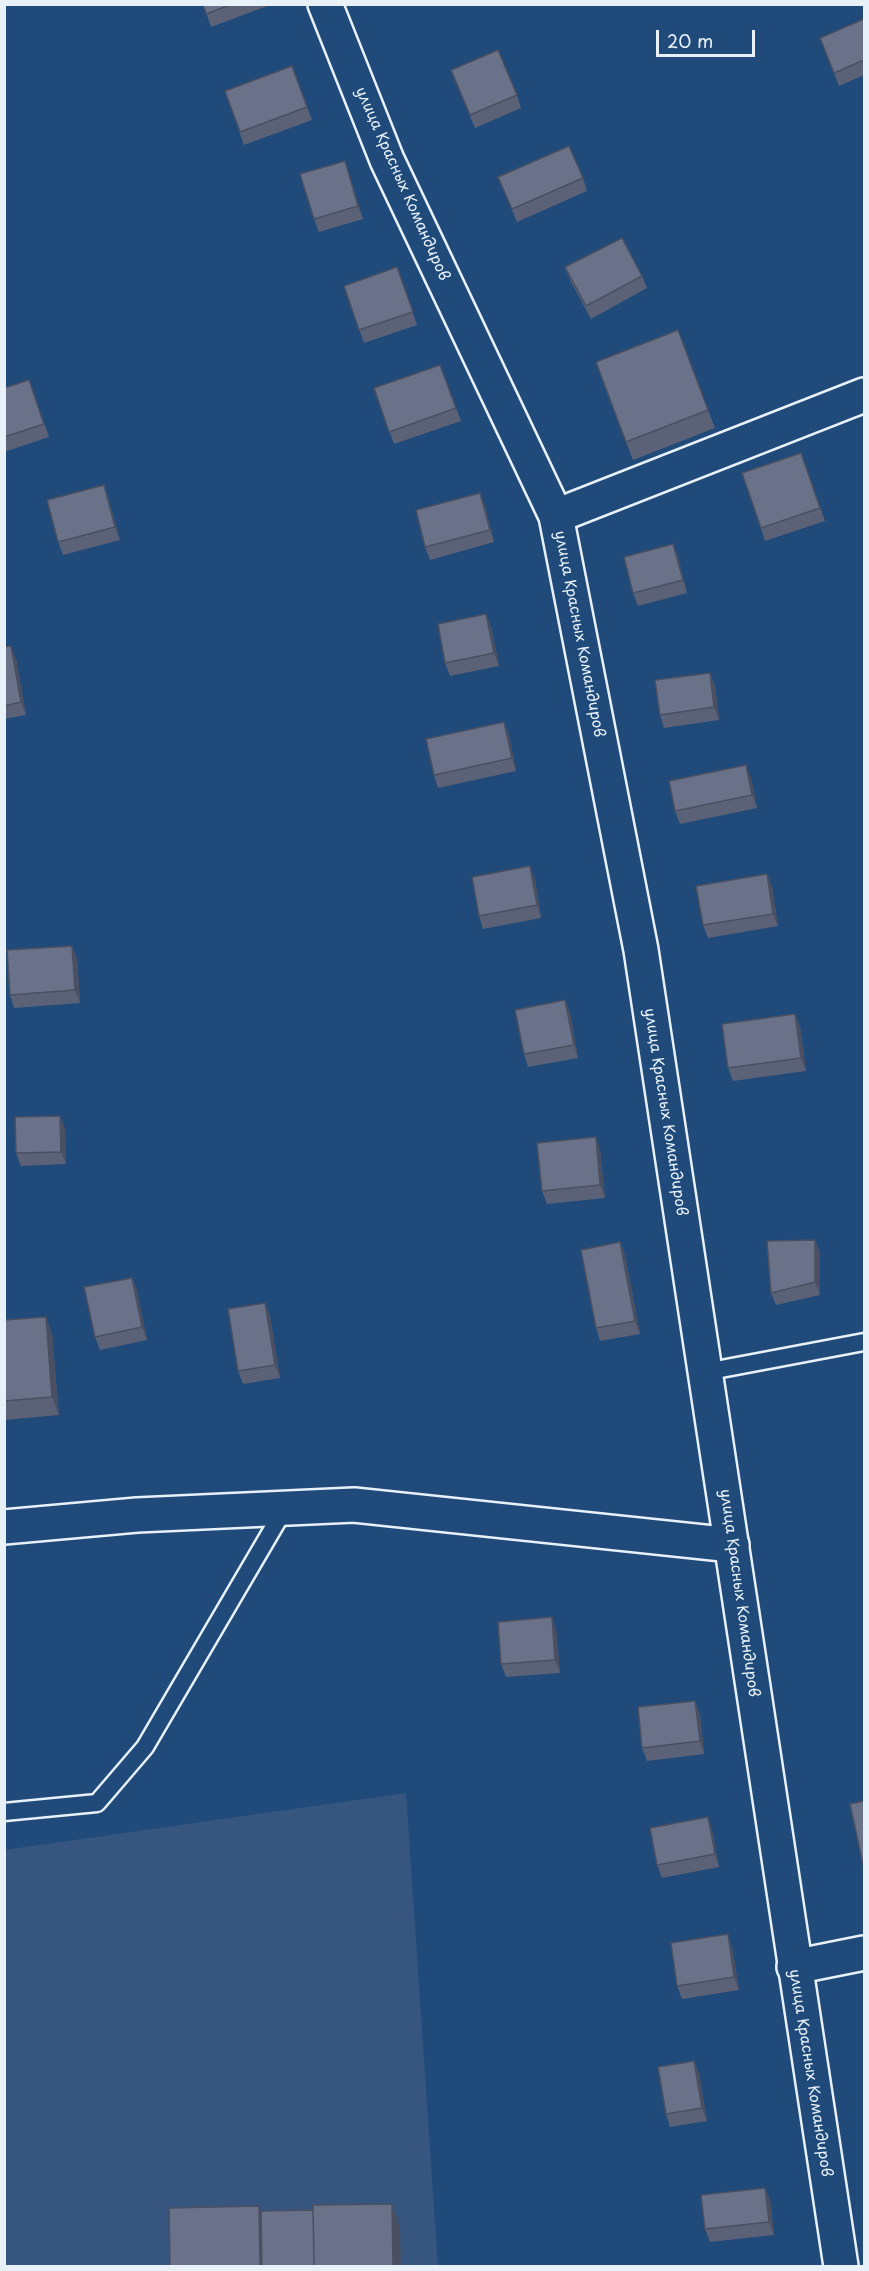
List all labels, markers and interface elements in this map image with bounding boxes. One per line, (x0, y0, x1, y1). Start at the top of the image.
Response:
scale bar (659, 18, 758, 56)
text: 20 m (667, 27, 713, 54)
street label: улица Красных Командиров (351, 85, 453, 283)
street label: улица Красных Командиров (550, 529, 608, 739)
street label: улица Красных Командиров (640, 1007, 690, 1217)
street label: улица Красных Командиров (715, 1488, 763, 1698)
street label: улица Красных Командиров (785, 1968, 835, 2178)

